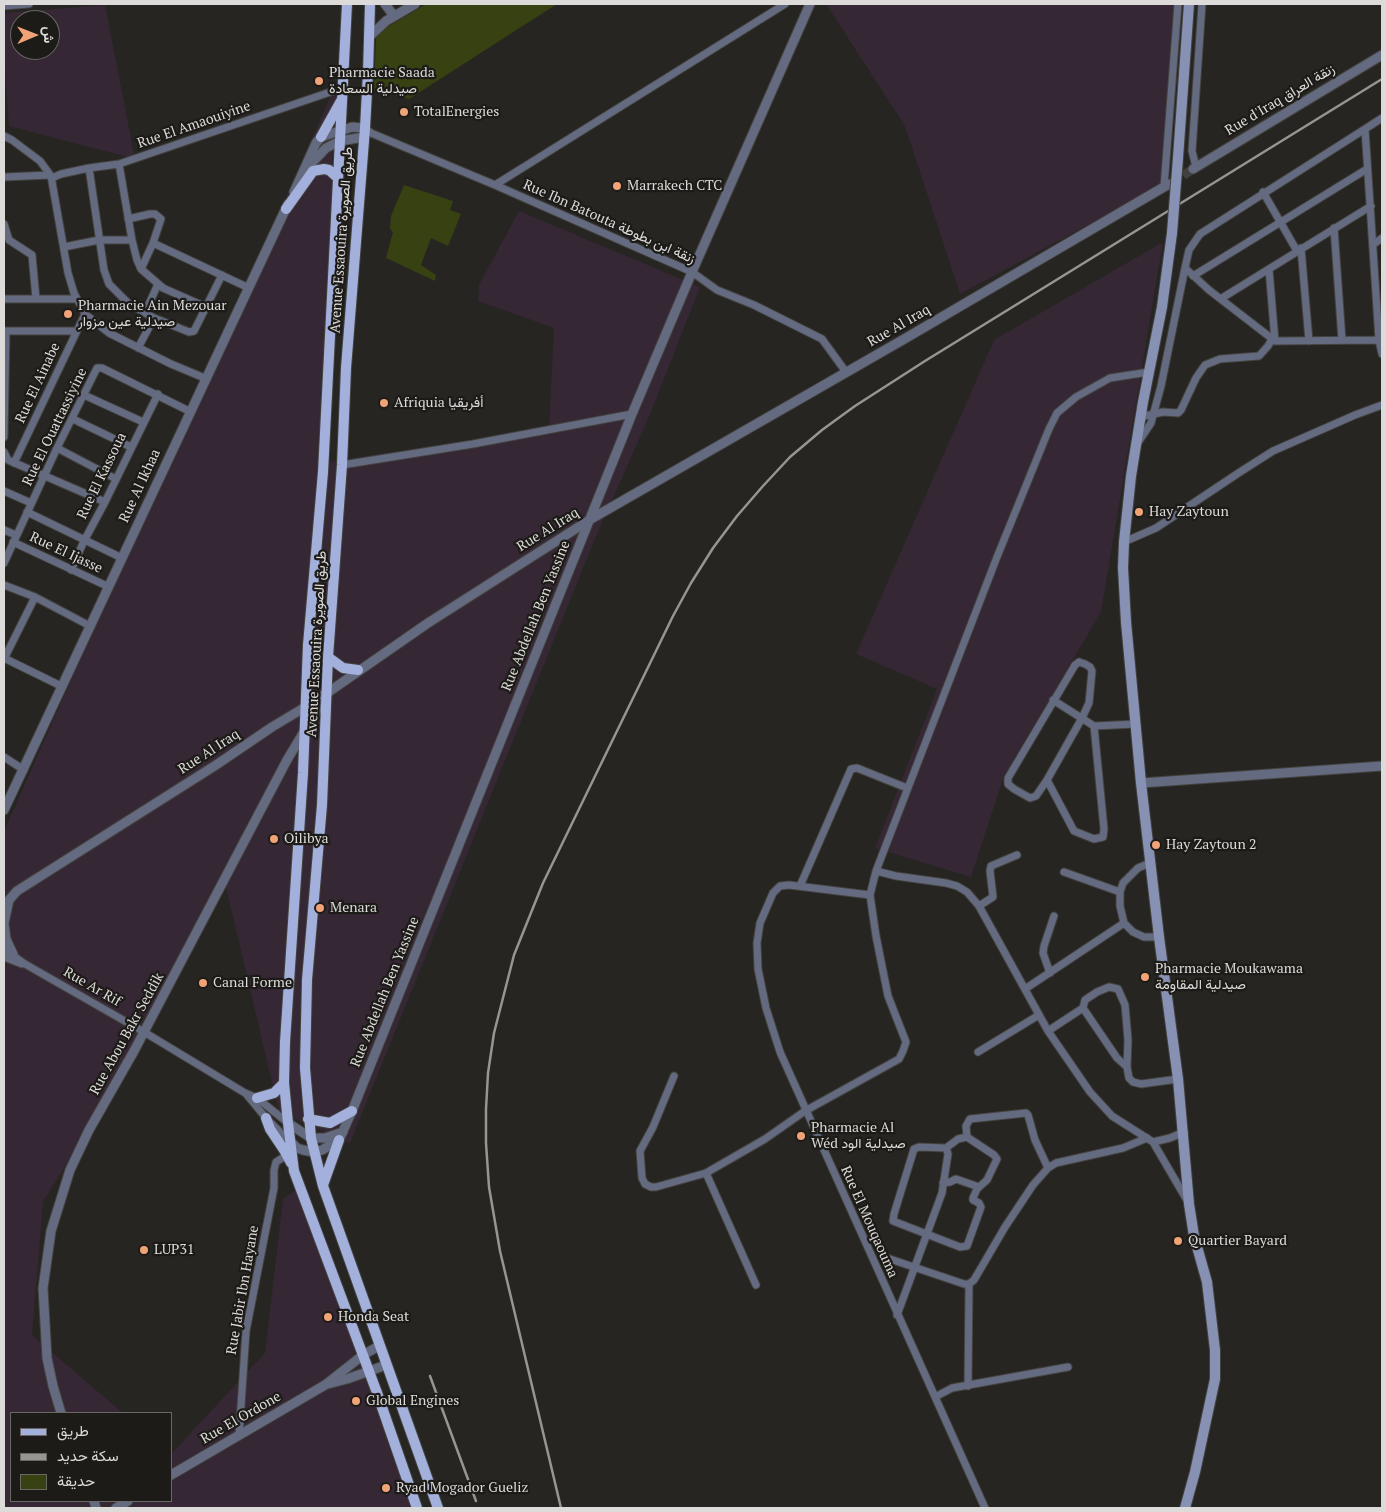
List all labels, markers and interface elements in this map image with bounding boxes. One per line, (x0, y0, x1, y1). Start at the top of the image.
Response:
north arrow (10, 10, 60, 60)
text: ش (40, 26, 59, 43)
street label: Rue d'Iraq زنقة العراق (1222, 61, 1338, 139)
place label: Pharmacie Saada صيدلية السعادة (329, 65, 435, 98)
marker: Pharmacie Saada صيدلية السعادة (313, 75, 325, 87)
street label: Rue El Amaouiyine (135, 98, 253, 152)
place label: TotalEnergies (414, 104, 499, 120)
marker: TotalEnergies (398, 106, 410, 118)
street label: Avenue Essaouira طريق الصويرة (327, 146, 357, 334)
street label: Rue Ibn Batouta زنقة ابن بطوطة (520, 176, 698, 268)
place label: Marrakech CTC (627, 178, 722, 194)
marker: Marrakech CTC (611, 180, 623, 192)
place label: Pharmacie Ain Mezouar صيدلية عين مزوار (78, 298, 227, 331)
street label: Rue Al Iraq (865, 301, 933, 351)
marker: Pharmacie Ain Mezouar صيدلية عين مزوار (62, 308, 74, 320)
street label: Rue El Ainabe (12, 340, 64, 426)
street label: Rue El Ouattassiyine (19, 365, 91, 489)
place label: Afriquia أفريقيا (394, 395, 483, 411)
marker: Afriquia أفريقيا (378, 397, 390, 409)
street label: Rue El Kassoua (74, 430, 130, 522)
street label: Rue Al Ikhaa (116, 447, 164, 525)
street label: Rue Al Iraq (514, 504, 582, 556)
place label: Hay Zaytoun (1149, 504, 1229, 520)
marker: Hay Zaytoun (1133, 506, 1145, 518)
street label: Rue El Ijasse (27, 529, 105, 577)
street label: Rue Abdellah Ben Yassine (498, 538, 574, 694)
street label: Avenue Essaouira طريق الصويرة (304, 550, 330, 738)
street label: Rue Al Iraq (175, 726, 243, 778)
place label: Oilibya (284, 831, 329, 847)
marker: Oilibya (268, 833, 280, 845)
place label: Hay Zaytoun 2 (1166, 837, 1257, 853)
marker: Hay Zaytoun 2 (1150, 839, 1162, 851)
place label: Menara (330, 900, 377, 916)
marker: Menara (314, 902, 326, 914)
street label: Rue Abdellah Ben Yassine (347, 914, 423, 1070)
place label: Pharmacie Moukawama صيدلية المقاومة (1155, 961, 1303, 994)
street label: Rue Ar Rif (60, 964, 124, 1010)
street label: Rue Abou Bakr Seddik (86, 970, 168, 1098)
marker: Pharmacie Moukawama صيدلية المقاومة (1139, 971, 1151, 983)
place label: Canal Forme (213, 975, 292, 991)
marker: Canal Forme (197, 977, 209, 989)
place label: Pharmacie Al Wéd صيدلية الود (811, 1120, 906, 1152)
marker: Pharmacie Al Wéd صيدلية الود (795, 1130, 807, 1142)
street label: Rue El Mouqaouma (837, 1163, 901, 1281)
street label: Rue Jabir Ibn Hayane (223, 1224, 263, 1356)
place label: Quartier Bayard (1188, 1233, 1287, 1249)
marker: Quartier Bayard (1172, 1235, 1184, 1247)
place label: LUP31 (154, 1242, 194, 1258)
marker: LUP31 (138, 1244, 150, 1256)
place label: Honda Seat (338, 1309, 409, 1325)
marker: Honda Seat (322, 1311, 334, 1323)
street label: Rue El Ordone (198, 1388, 284, 1448)
place label: Global Engines (366, 1393, 459, 1409)
marker: Global Engines (350, 1395, 362, 1407)
legend (10, 1412, 172, 1502)
text: طريق (57, 1420, 89, 1440)
text: سكة حديد (57, 1445, 119, 1465)
text: حديقة (57, 1470, 95, 1490)
place label: Ryad Mogador Gueliz (396, 1480, 528, 1496)
marker: Ryad Mogador Gueliz (380, 1482, 392, 1494)

